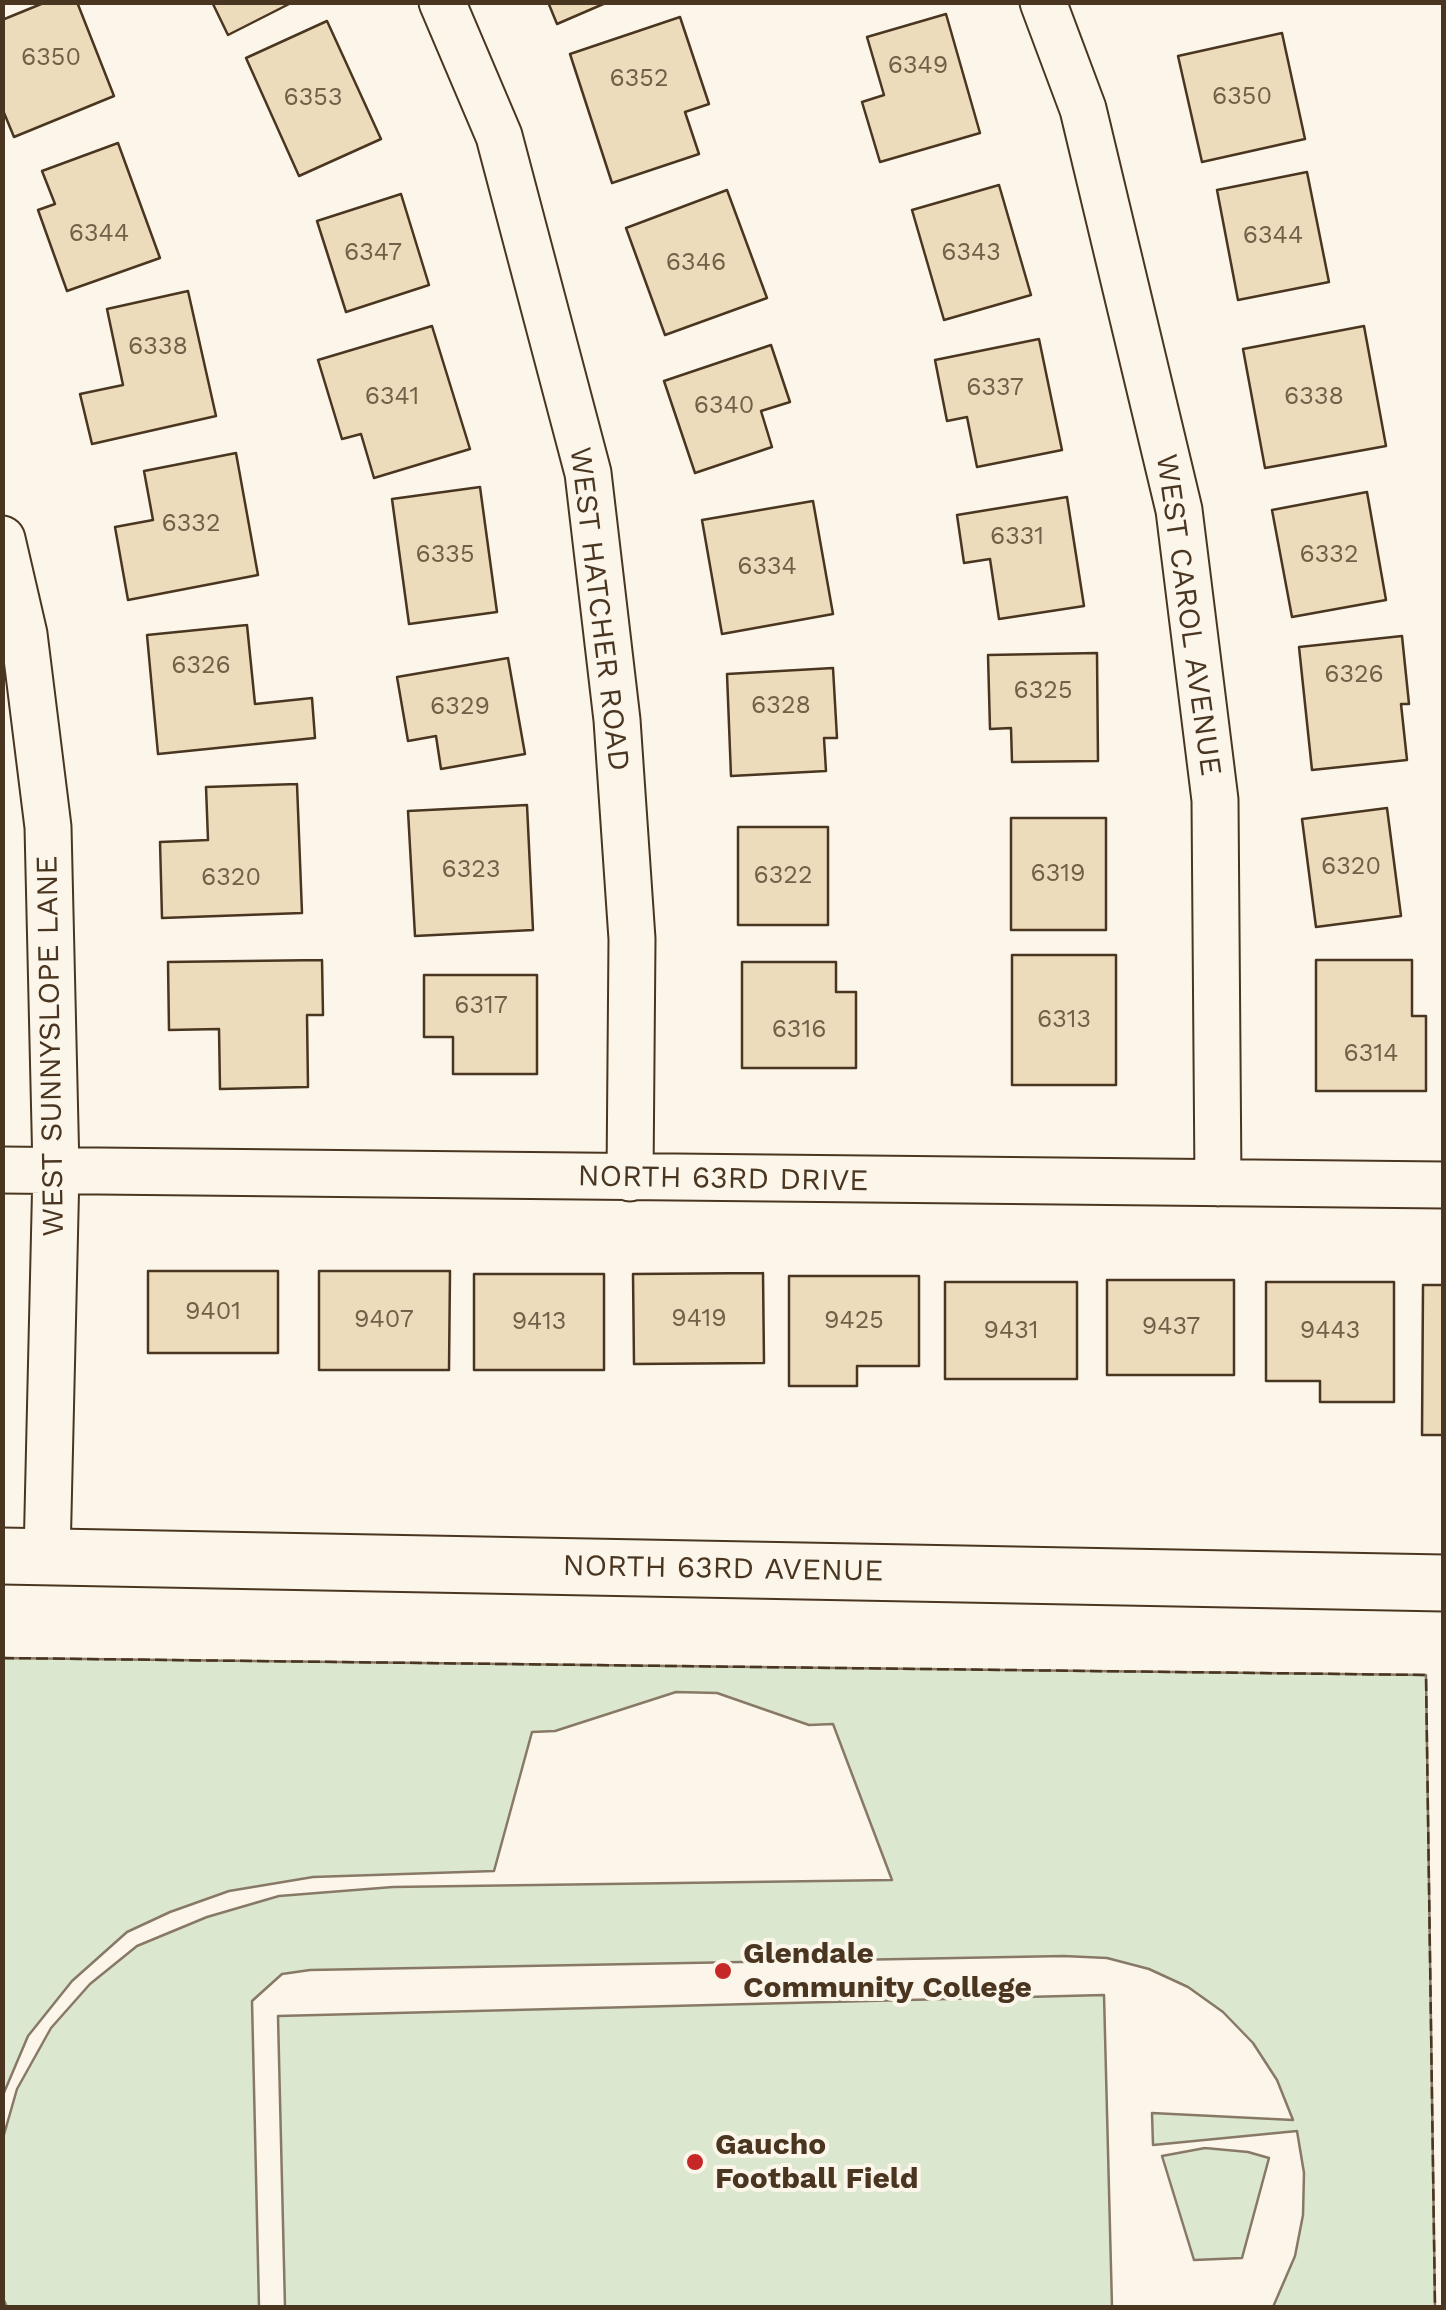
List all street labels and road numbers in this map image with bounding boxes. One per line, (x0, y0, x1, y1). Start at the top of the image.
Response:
street label: WEST HATCHER ROAD (561, 445, 637, 773)
street label: WEST CAROL AVENUE (1148, 452, 1228, 778)
street label: WEST SUNNYSLOPE LANE (30, 855, 72, 1237)
street label: NORTH 63RD DRIVE (577, 1158, 869, 1200)
street label: NORTH 63RD AVENUE (562, 1548, 884, 1590)

